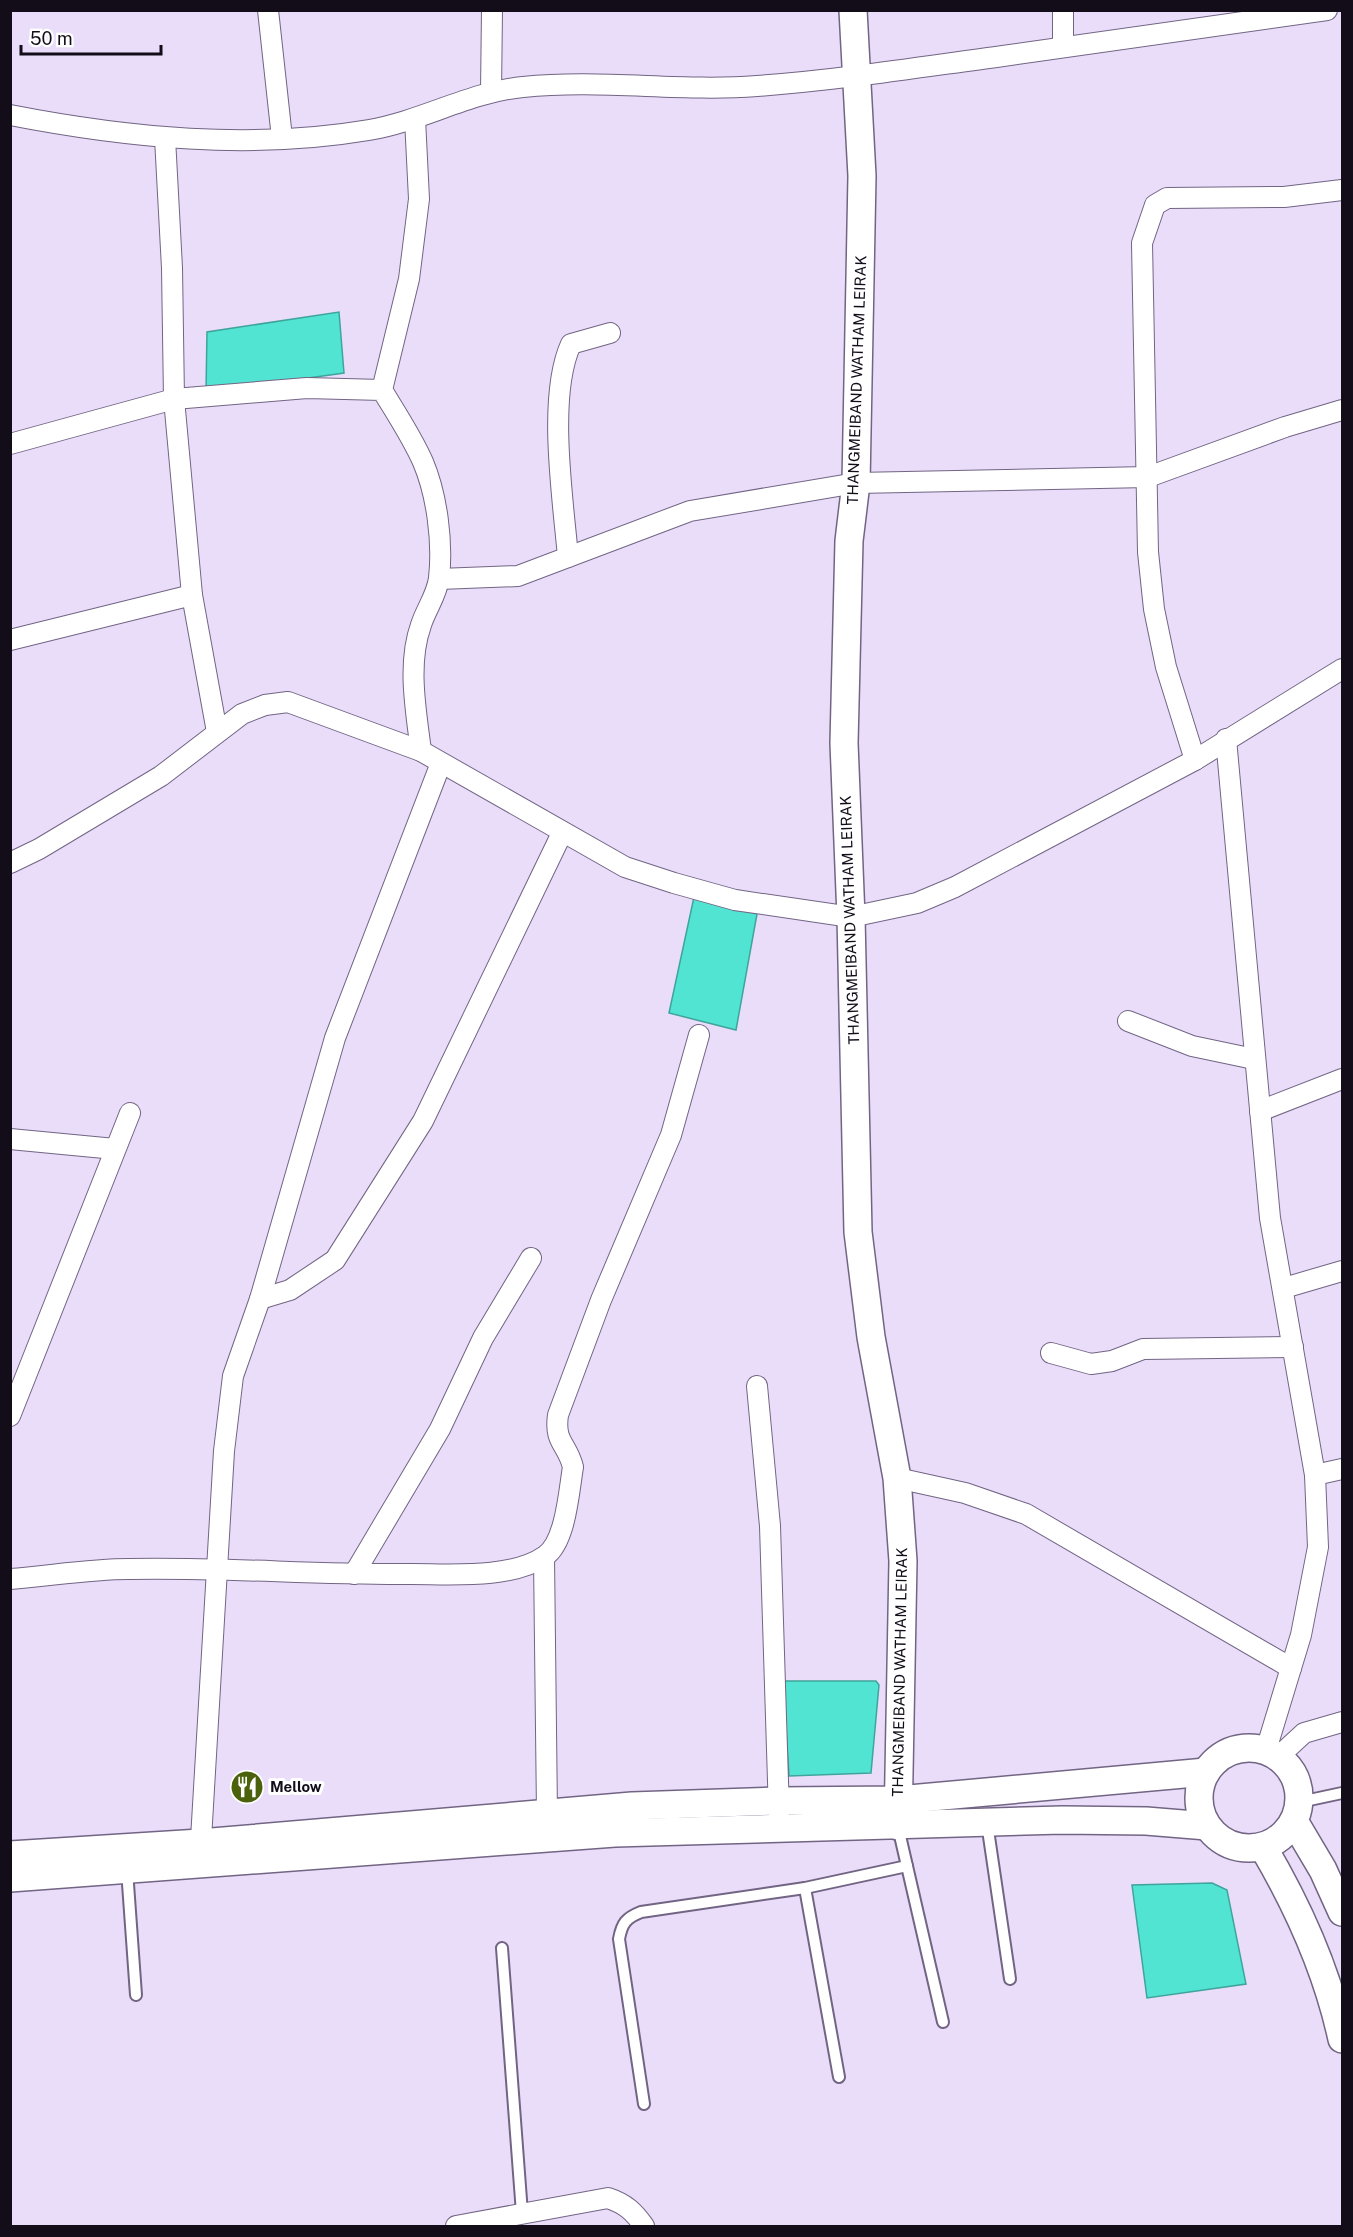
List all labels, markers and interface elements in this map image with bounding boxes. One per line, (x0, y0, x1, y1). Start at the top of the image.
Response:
scale bar (21, 18, 160, 56)
text: 50 m (30, 28, 73, 49)
street label: THANGMEIBAND WATHAM LEIRAK (844, 255, 869, 505)
street label: THANGMEIBAND WATHAM LEIRAK (837, 795, 862, 1045)
street label: THANGMEIBAND WATHAM LEIRAK (889, 1547, 910, 1797)
restaurant icon: Mellow (229, 1769, 265, 1805)
place label: Mellow (270, 1778, 322, 1795)

